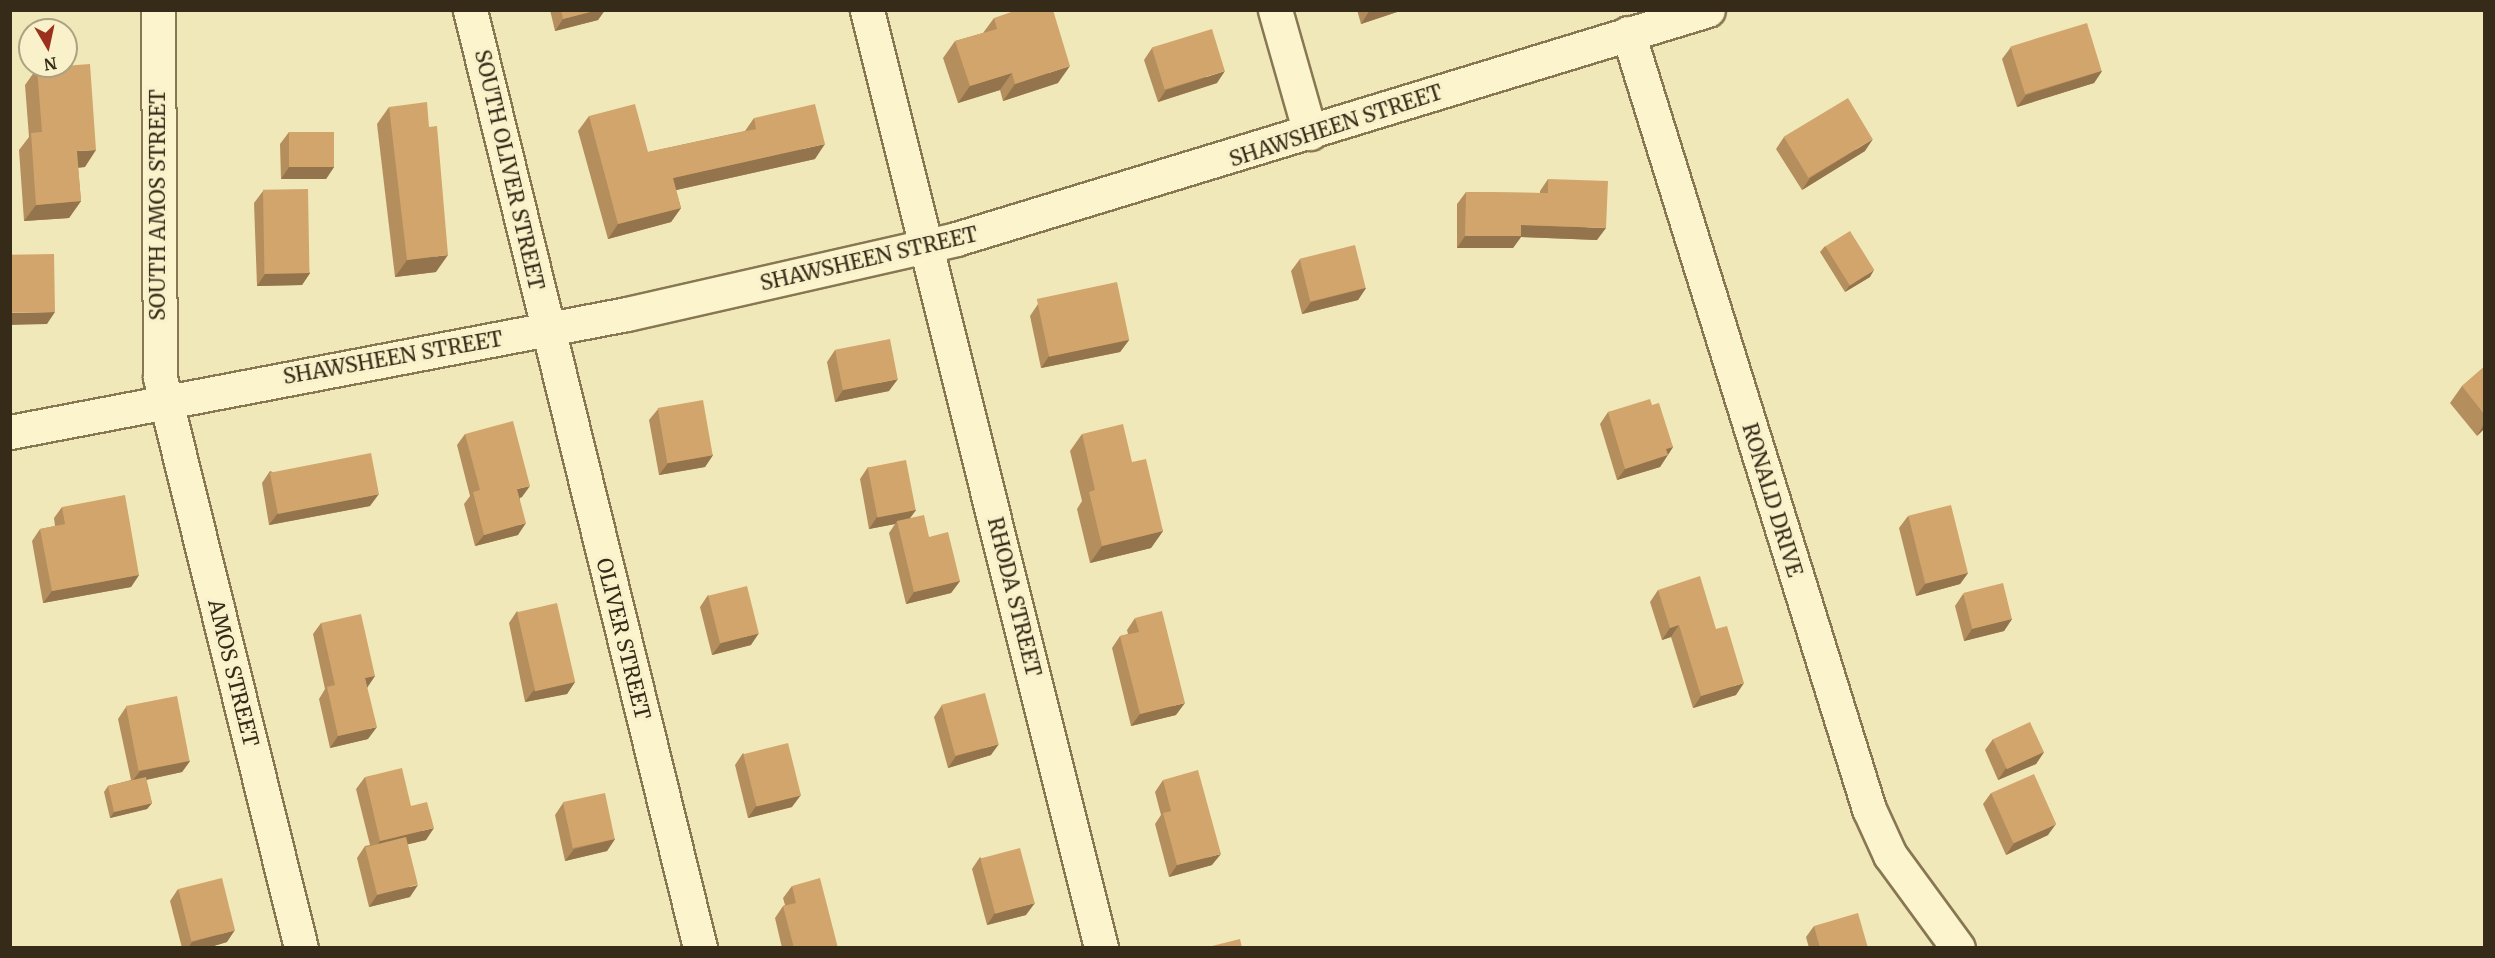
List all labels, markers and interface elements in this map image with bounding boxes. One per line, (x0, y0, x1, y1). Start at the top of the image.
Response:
north arrow (18, 18, 78, 78)
street label: SOUTH OLIVER STREET (469, 47, 549, 293)
text: N (43, 53, 58, 75)
street label: SHAWSHEEN STREET (1226, 80, 1446, 172)
street label: SOUTH AMOS STREET (145, 89, 171, 321)
street label: SHAWSHEEN STREET (758, 222, 980, 296)
street label: SHAWSHEEN STREET (281, 326, 505, 390)
street label: RONALD DRIVE (1737, 420, 1807, 580)
street label: RHODA STREET (982, 515, 1046, 679)
street label: OLIVER STREET (591, 556, 655, 722)
street label: AMOS STREET (203, 597, 263, 749)

